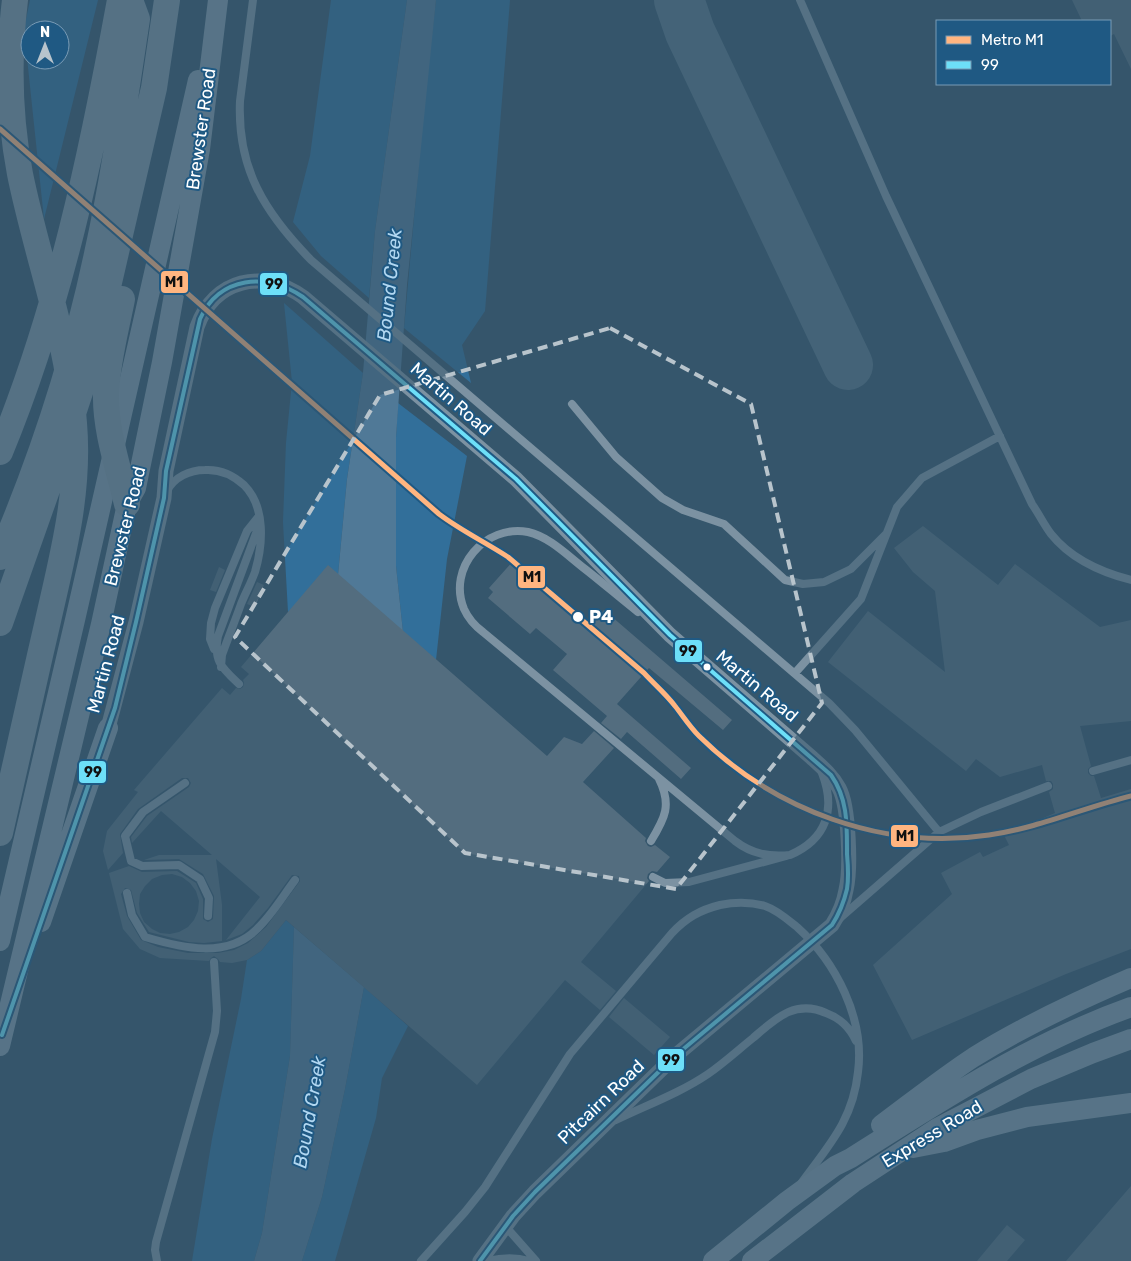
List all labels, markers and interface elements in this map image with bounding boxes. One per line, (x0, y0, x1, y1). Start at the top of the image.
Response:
north arrow (20, 20, 70, 70)
legend (936, 20, 1111, 85)
text: N (40, 24, 50, 41)
text: Metro M1 (981, 31, 1043, 49)
text: 99 (981, 56, 999, 74)
street label: Brewster Road (182, 67, 220, 191)
water label: Bound Creek (372, 227, 407, 343)
line badge: M1 (160, 270, 189, 294)
line badge: 99 (259, 272, 288, 296)
text: M1 (165, 274, 183, 291)
text: 99 (265, 276, 283, 293)
street label: Martin Road (406, 358, 496, 440)
street label: Brewster Road (100, 464, 150, 588)
line badge: M1 (517, 565, 546, 589)
text: M1 (523, 569, 541, 586)
place label: P4 (589, 606, 613, 628)
marker: P4 (571, 610, 585, 624)
street label: Martin Road (82, 613, 130, 715)
line badge: 99 (674, 639, 703, 663)
text: 99 (679, 643, 697, 660)
street label: Martin Road (711, 645, 803, 727)
unlabelled marker (702, 662, 712, 672)
line badge: 99 (78, 760, 107, 784)
text: 99 (84, 764, 102, 781)
line badge: M1 (890, 824, 919, 848)
text: M1 (896, 828, 914, 845)
line badge: 99 (657, 1048, 685, 1072)
text: 99 (662, 1052, 680, 1069)
water label: Bound Creek (288, 1054, 331, 1170)
street label: Pitcairn Road (553, 1055, 649, 1149)
street label: Express Road (878, 1095, 986, 1173)

